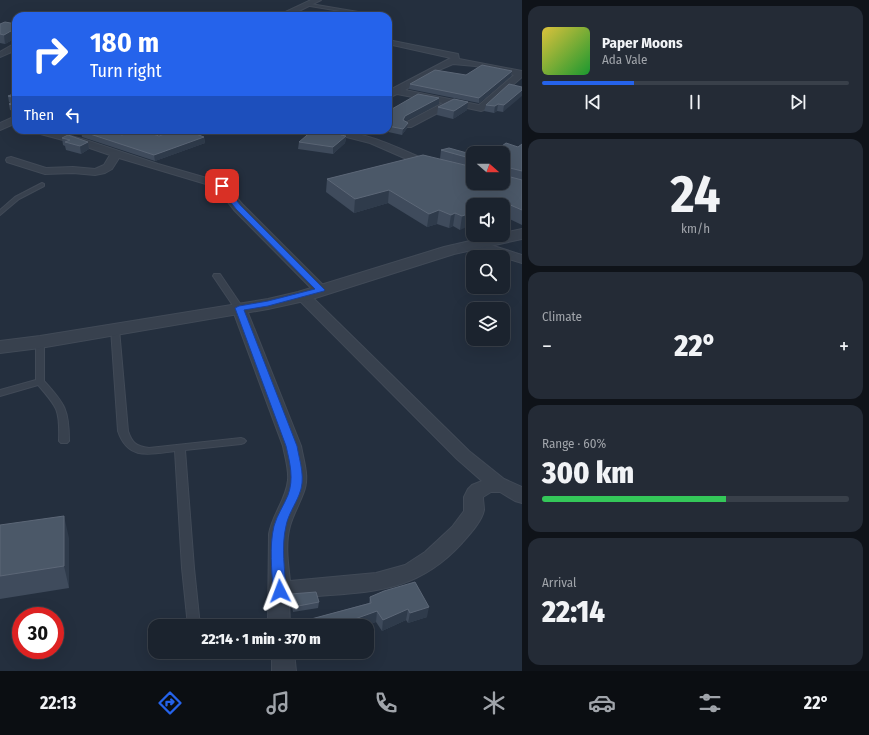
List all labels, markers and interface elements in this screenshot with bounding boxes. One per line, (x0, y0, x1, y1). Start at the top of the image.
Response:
text: 180 m (90, 26, 159, 59)
icon: right (24, 28, 76, 80)
text: Paper Moons (602, 34, 683, 52)
text: Ada Vale (602, 52, 647, 67)
text: Turn right (90, 60, 162, 82)
icon: previous (582, 91, 604, 113)
icon: pause (684, 91, 706, 113)
icon: next (787, 91, 809, 113)
icon: left (62, 104, 84, 126)
text: Then (24, 106, 54, 124)
north arrow (466, 146, 510, 190)
map controls (466, 146, 510, 346)
text: 24 (671, 163, 720, 226)
pin (205, 169, 239, 203)
icon: arrive (211, 175, 233, 197)
button: sound (466, 198, 510, 242)
text: km/h (681, 221, 710, 236)
button: search (466, 250, 510, 294)
button: layers (466, 302, 510, 346)
text: Climate (542, 309, 582, 324)
text: 22° (674, 328, 717, 364)
text: − (542, 333, 552, 360)
text: + (839, 333, 849, 360)
text: Range · 60% (542, 436, 606, 451)
text: 300 km (542, 455, 634, 491)
position arrow (259, 570, 301, 612)
text: Arrival (542, 575, 576, 590)
text: 22:14 (542, 594, 605, 630)
speed limit sign: 30 (12, 607, 64, 659)
text: 22:14 · 1 min · 370 m (201, 630, 321, 648)
icon: directions (156, 689, 184, 717)
icon: music (264, 689, 292, 717)
icon: phone (372, 689, 400, 717)
icon: climate (480, 689, 508, 717)
icon: car (588, 689, 616, 717)
icon: filters (696, 689, 724, 717)
text: 22:13 (40, 692, 76, 714)
text: 22° (804, 692, 829, 714)

